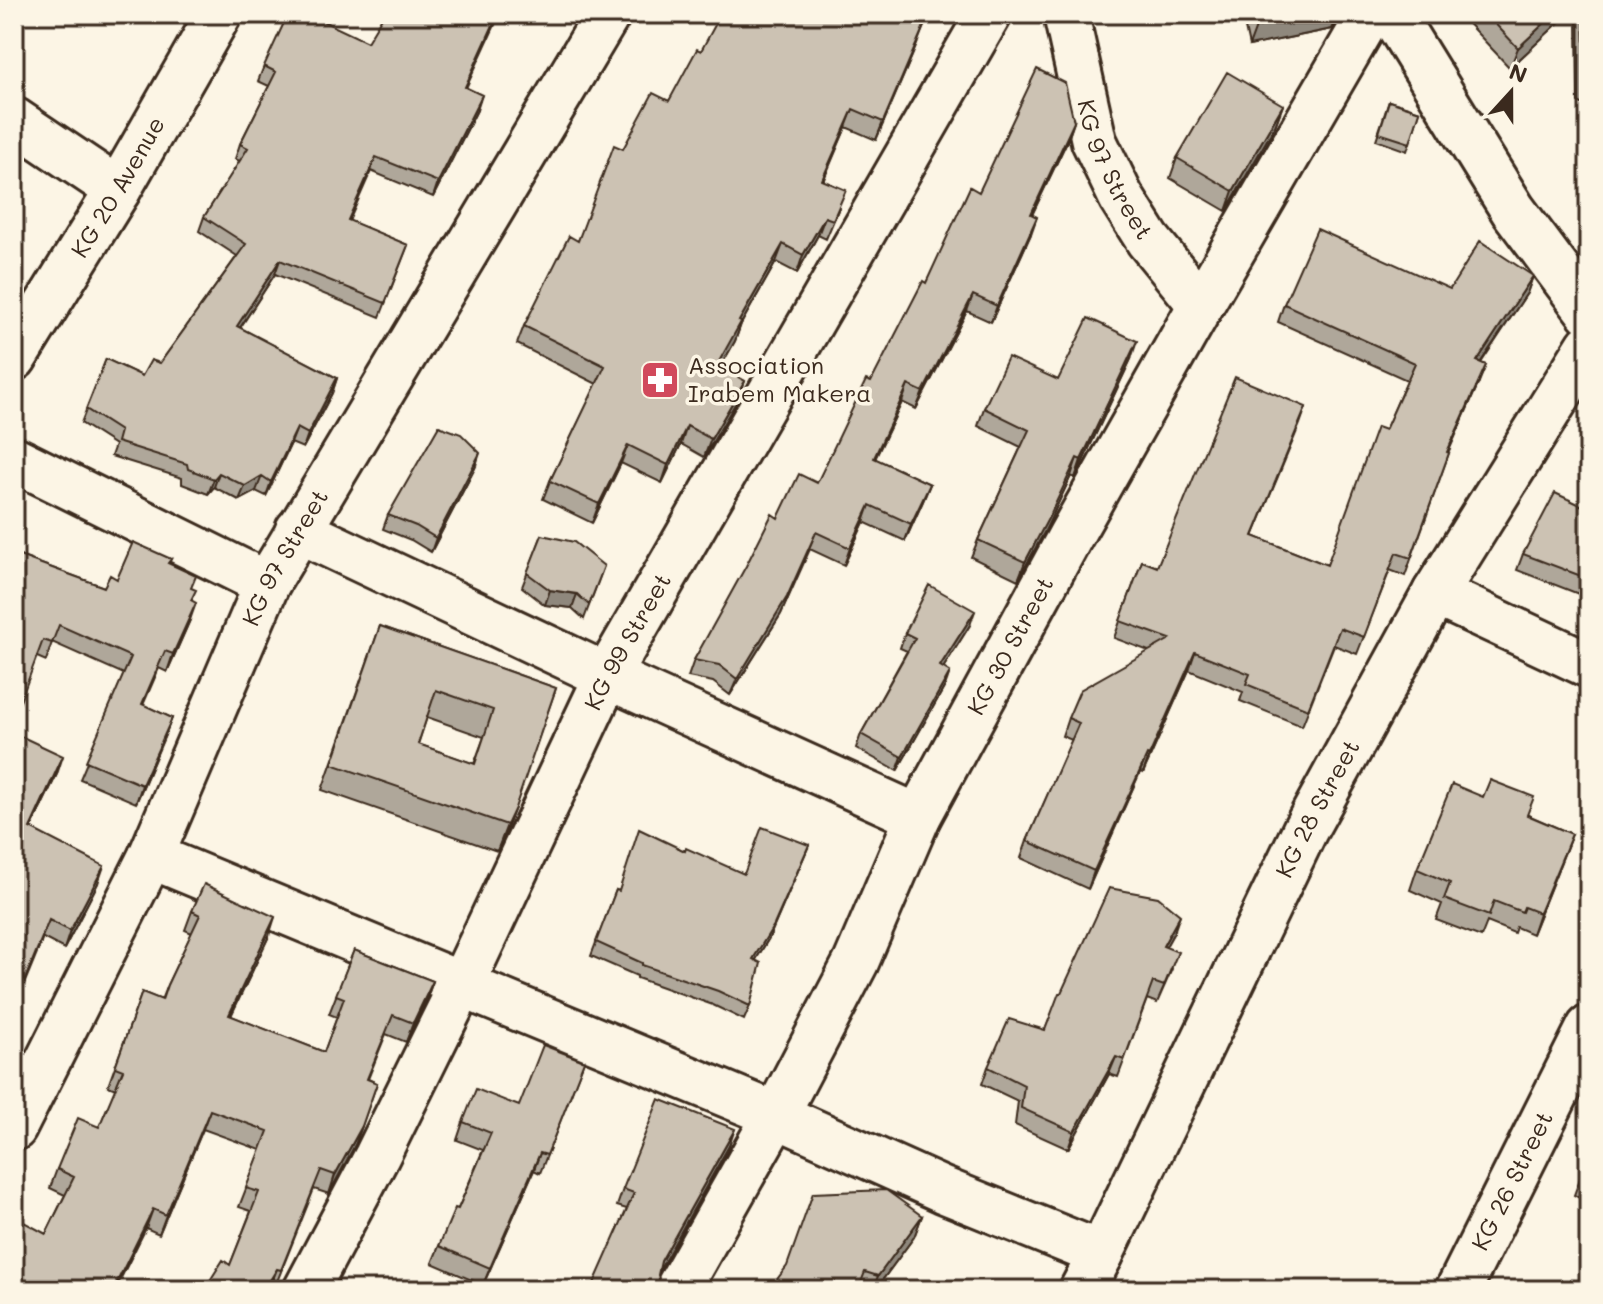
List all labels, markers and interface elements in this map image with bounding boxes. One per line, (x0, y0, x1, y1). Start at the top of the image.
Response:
north arrow (1471, 52, 1551, 132)
text: N (1505, 56, 1531, 89)
street label: KG 97 Street (1071, 96, 1161, 245)
street label: KG 20 Avenue (63, 110, 171, 263)
place label: Association Irabem Makera (688, 349, 871, 408)
pharmacy icon: Association Irabem Makera (639, 359, 681, 401)
street label: KG 97 Street (234, 483, 334, 630)
street label: KG 99 Street (576, 567, 677, 715)
street label: KG 30 Street (959, 571, 1060, 720)
street label: KG 28 Street (1267, 733, 1366, 882)
street label: KG 26 Street (1463, 1105, 1559, 1255)

